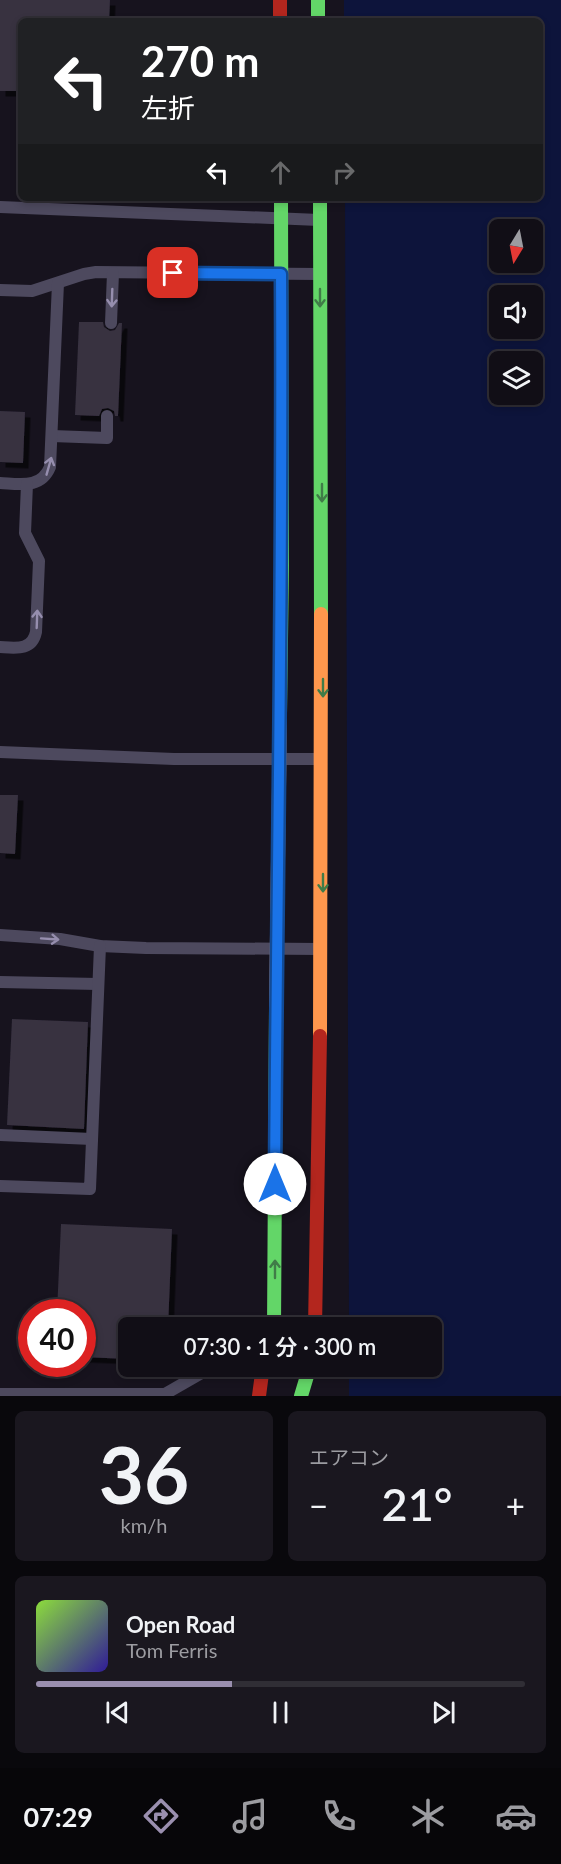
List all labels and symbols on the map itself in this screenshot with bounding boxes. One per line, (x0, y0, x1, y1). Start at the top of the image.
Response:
north arrow (489, 219, 543, 273)
pin (147, 247, 198, 298)
one-way arrow (107, 287, 118, 307)
one-way arrow (314, 288, 326, 308)
one-way arrow (43, 457, 55, 476)
one-way arrow (316, 483, 327, 503)
one-way arrow (31, 609, 43, 629)
one-way arrow (317, 678, 329, 698)
one-way arrow (317, 873, 329, 893)
one-way arrow (40, 933, 59, 944)
position arrow (243, 1152, 307, 1216)
one-way arrow (269, 1260, 281, 1280)
speed limit sign: 40 (18, 1299, 96, 1377)

